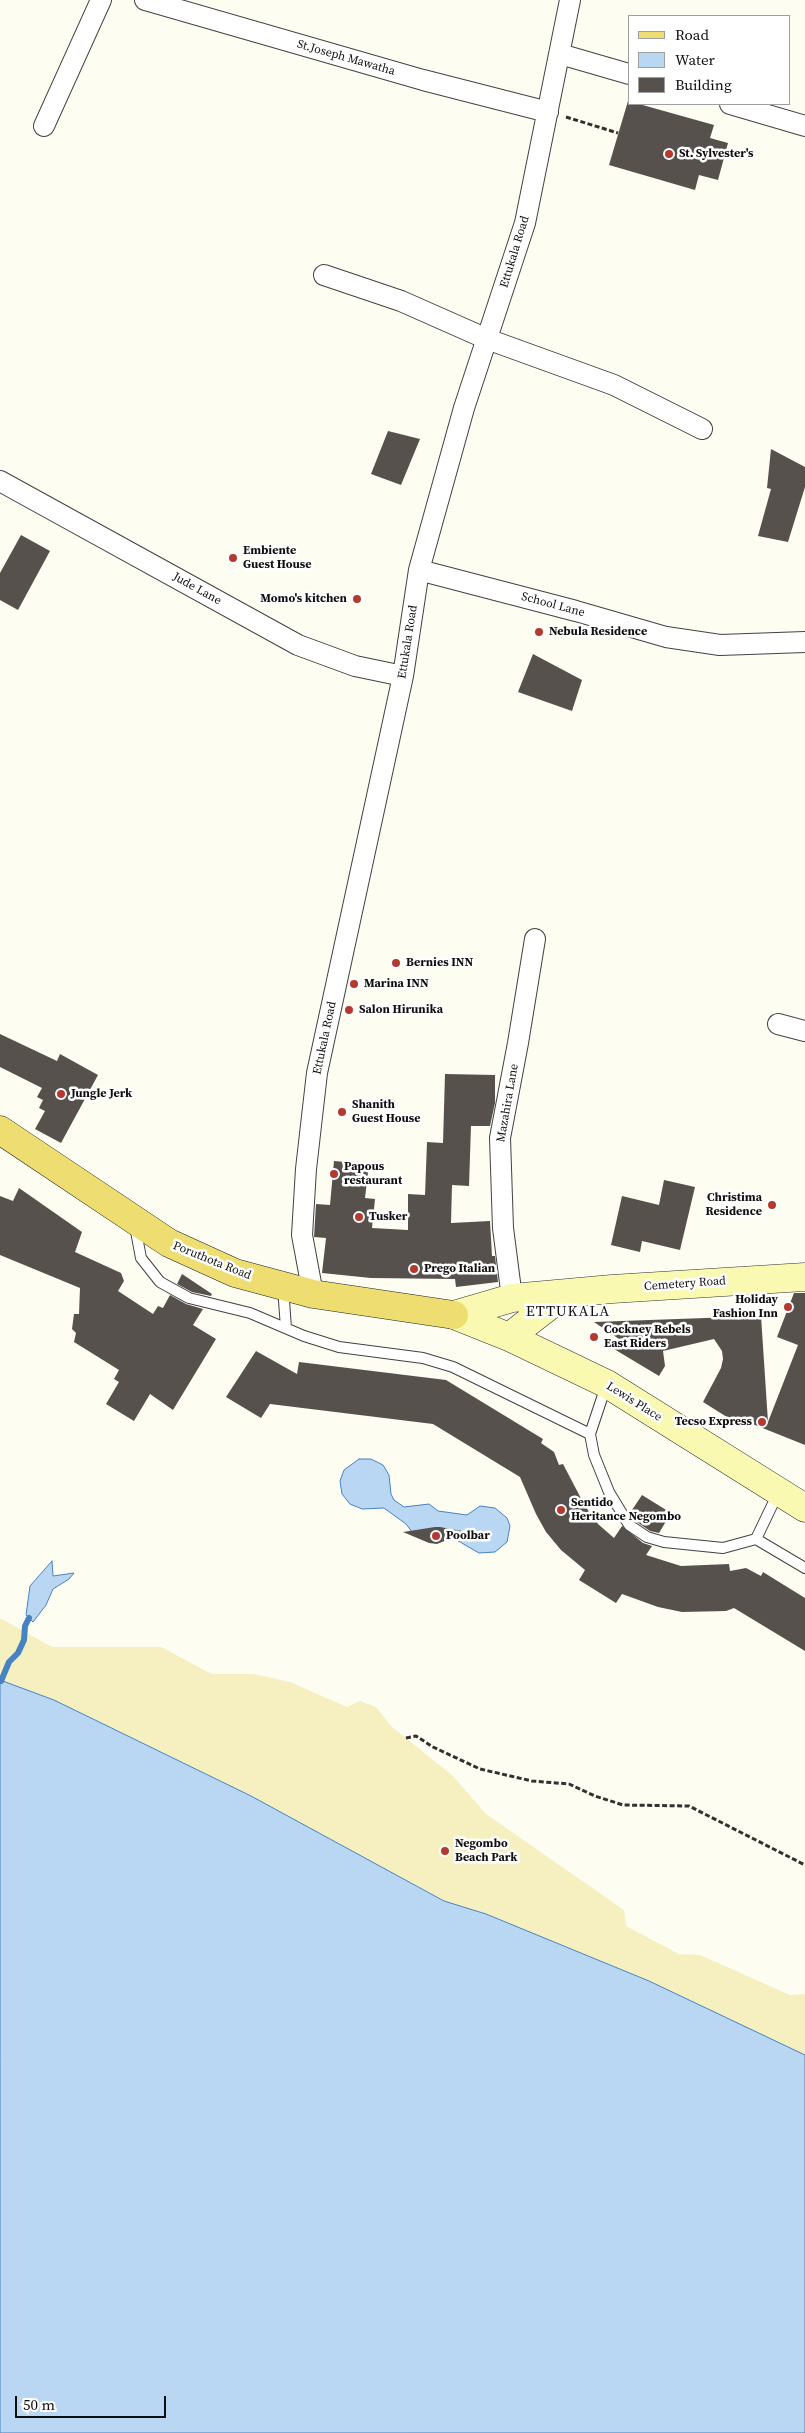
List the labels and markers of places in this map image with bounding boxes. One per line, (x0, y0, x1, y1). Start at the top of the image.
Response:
place label: St. Sylvester's (679, 147, 754, 161)
marker: St. Sylvester's (663, 148, 675, 160)
place label: Embiente Guest House (243, 544, 311, 572)
marker: Embiente Guest House (227, 552, 239, 564)
place label: Momo's kitchen (260, 592, 347, 606)
marker: Momo's kitchen (351, 593, 363, 605)
place label: Nebula Residence (549, 625, 647, 639)
marker: Nebula Residence (533, 626, 545, 638)
place label: Bernies INN (406, 956, 473, 970)
marker: Bernies INN (390, 957, 402, 969)
place label: Marina INN (364, 977, 429, 991)
marker: Marina INN (348, 978, 360, 990)
place label: Salon Hirunika (359, 1003, 443, 1017)
marker: Salon Hirunika (343, 1004, 355, 1016)
place label: Jungle Jerk (71, 1087, 132, 1101)
marker: Jungle Jerk (55, 1088, 67, 1100)
place label: Shanith Guest House (352, 1098, 420, 1126)
marker: Shanith Guest House (336, 1106, 348, 1118)
place label: Papous restaurant (344, 1160, 402, 1188)
marker: Papous restaurant (328, 1168, 340, 1180)
place label: Christima Residence (705, 1191, 762, 1219)
marker: Christima Residence (766, 1199, 778, 1211)
place label: Tusker (369, 1210, 407, 1224)
marker: Tusker (353, 1211, 365, 1223)
place label: Prego Italian (424, 1262, 495, 1276)
marker: Prego Italian (408, 1263, 420, 1275)
place label: Holiday Fashion Inn (713, 1293, 778, 1321)
marker: Holiday Fashion Inn (782, 1301, 794, 1313)
place label: Cockney Rebels East Riders (604, 1323, 691, 1351)
marker: Cockney Rebels East Riders (588, 1331, 600, 1343)
place label: Tecso Express (675, 1415, 752, 1429)
marker: Tecso Express (756, 1416, 768, 1428)
place label: Sentido Heritance Negombo (571, 1496, 681, 1524)
marker: Sentido Heritance Negombo (555, 1504, 567, 1516)
place label: Poolbar (446, 1529, 490, 1543)
marker: Poolbar (430, 1530, 442, 1542)
place label: Negombo Beach Park (455, 1837, 517, 1865)
marker: Negombo Beach Park (439, 1845, 451, 1857)

